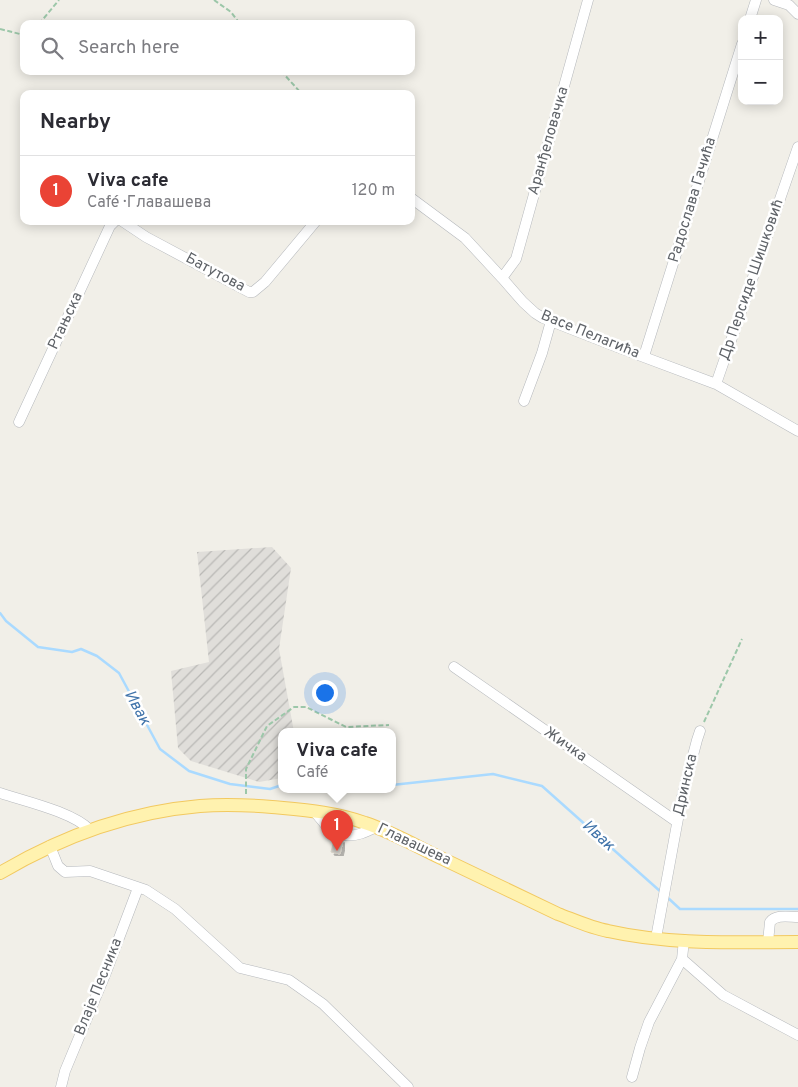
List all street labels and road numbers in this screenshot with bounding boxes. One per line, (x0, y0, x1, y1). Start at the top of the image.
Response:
street label: Аранђеловачка (524, 85, 574, 197)
street label: Радослава Гачића (665, 135, 721, 265)
street label: Др Персиде Шишковић (715, 197, 789, 363)
street label: Батутова (182, 249, 248, 297)
street label: Ртањска (44, 289, 88, 353)
street label: Васе Пелагића (538, 307, 642, 363)
street label: Жичка (540, 723, 590, 767)
street label: Дринска (670, 752, 702, 818)
street label: Главашева (374, 820, 454, 870)
street label: Влаје Песника (71, 936, 127, 1038)

